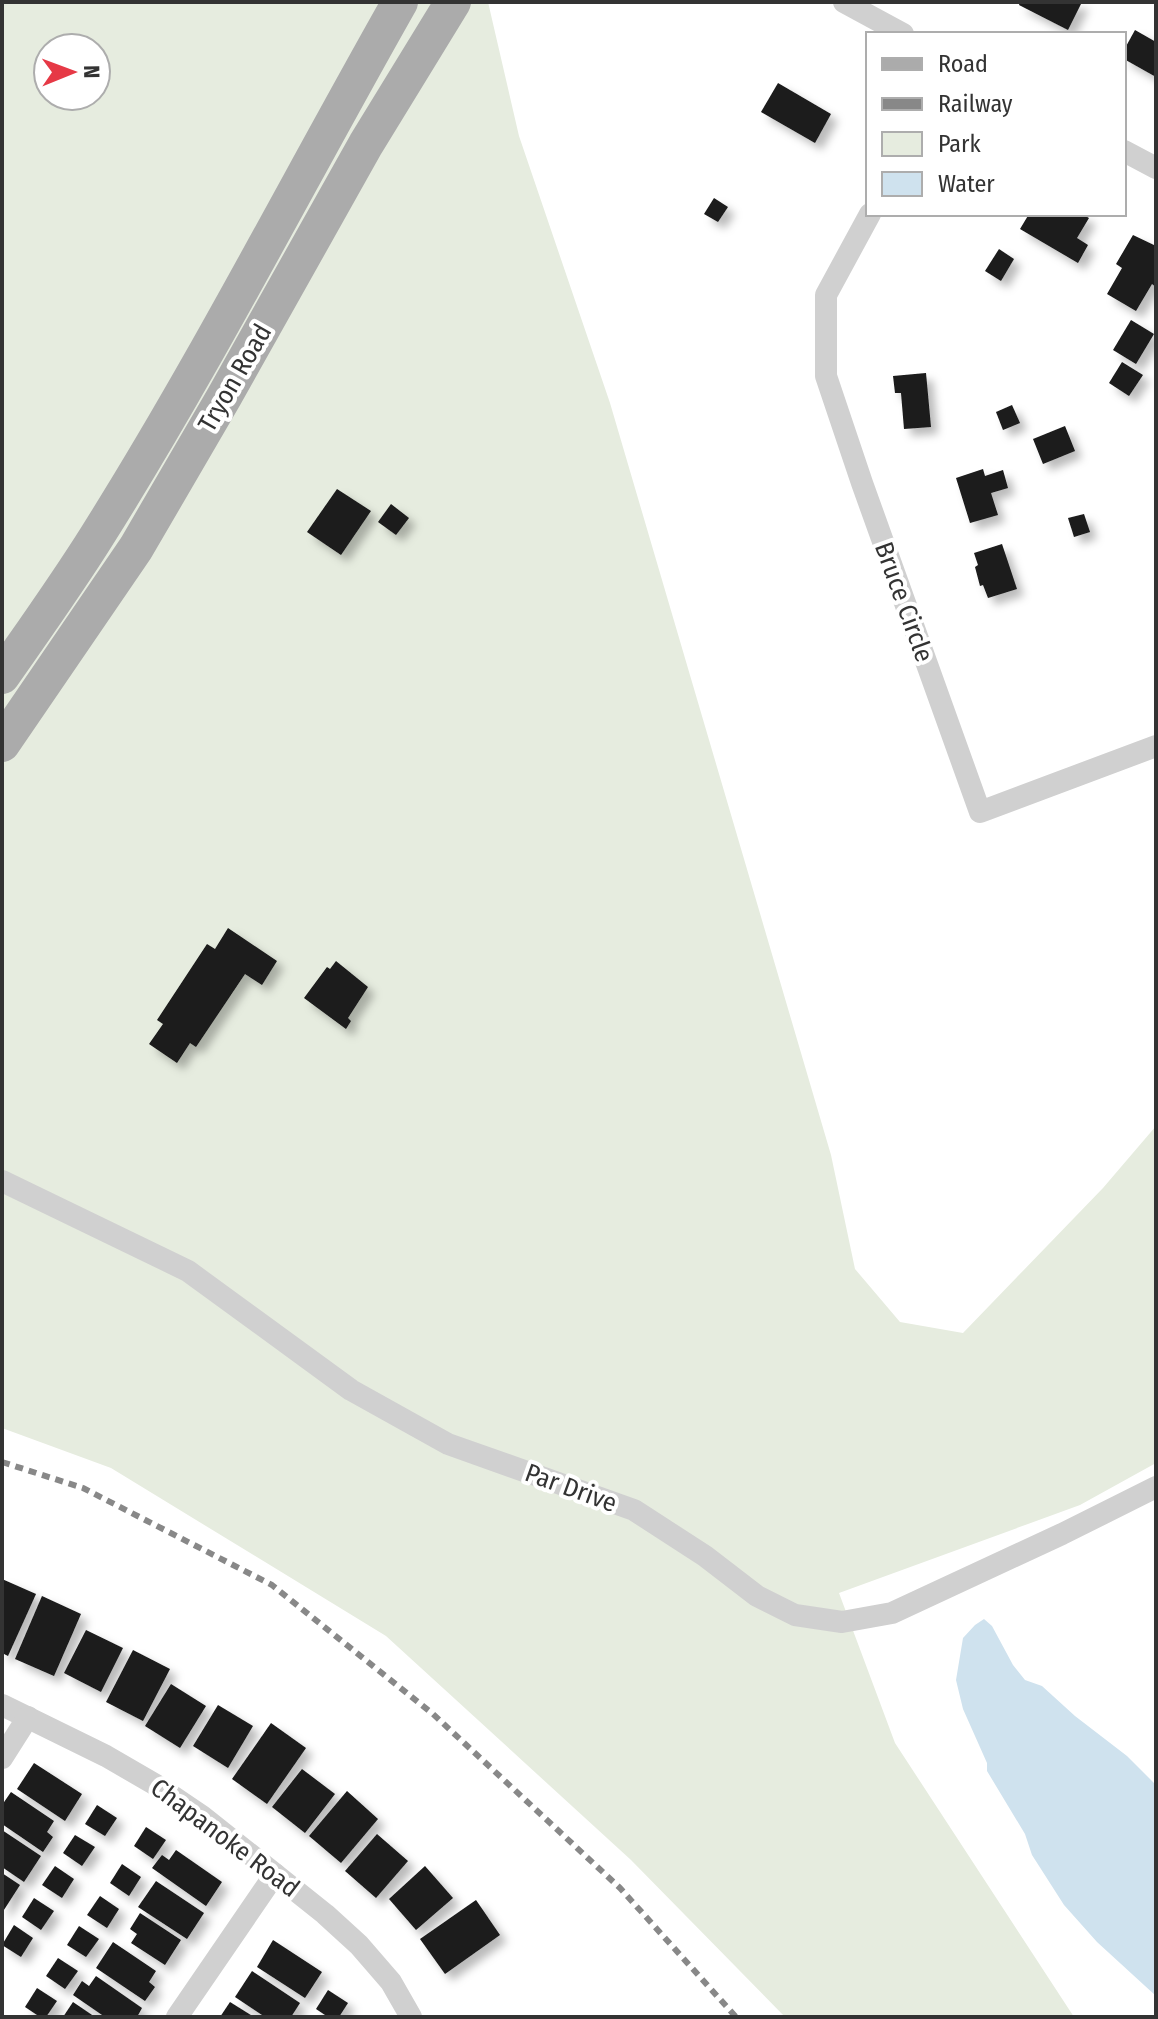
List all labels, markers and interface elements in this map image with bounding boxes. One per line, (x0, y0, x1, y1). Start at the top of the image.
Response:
north arrow (32, 32, 112, 112)
legend (866, 32, 1126, 216)
text: Road (938, 50, 988, 78)
text: N (78, 65, 105, 78)
text: Railway (938, 90, 1013, 118)
text: Park (938, 130, 981, 158)
text: Water (938, 170, 995, 198)
street label: Tryon Road (192, 319, 278, 437)
street label: Bruce Circle (868, 538, 940, 666)
street label: Par Drive (521, 1457, 621, 1519)
street label: Chapanoke Road (145, 1772, 305, 1904)

